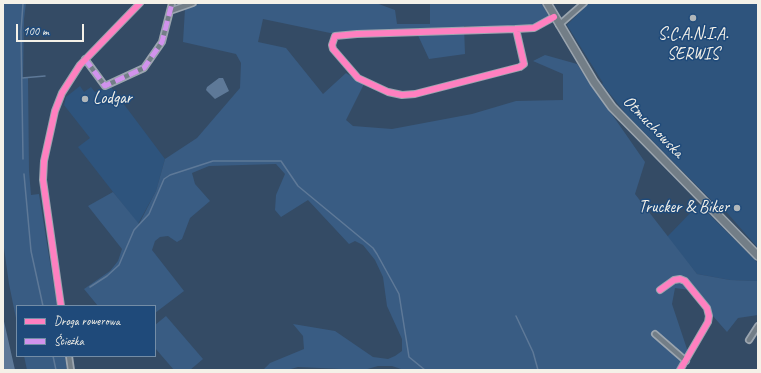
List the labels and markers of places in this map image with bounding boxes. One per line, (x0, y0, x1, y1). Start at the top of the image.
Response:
marker: S.C.A.N.I.A. SERWIS (688, 13, 698, 23)
place label: S.C.A.N.I.A. SERWIS (658, 25, 728, 65)
place label: Lodgar (93, 89, 132, 109)
marker: Lodgar (80, 94, 90, 104)
place label: Trucker & Biker (638, 198, 729, 218)
marker: Trucker & Biker (732, 203, 742, 213)

